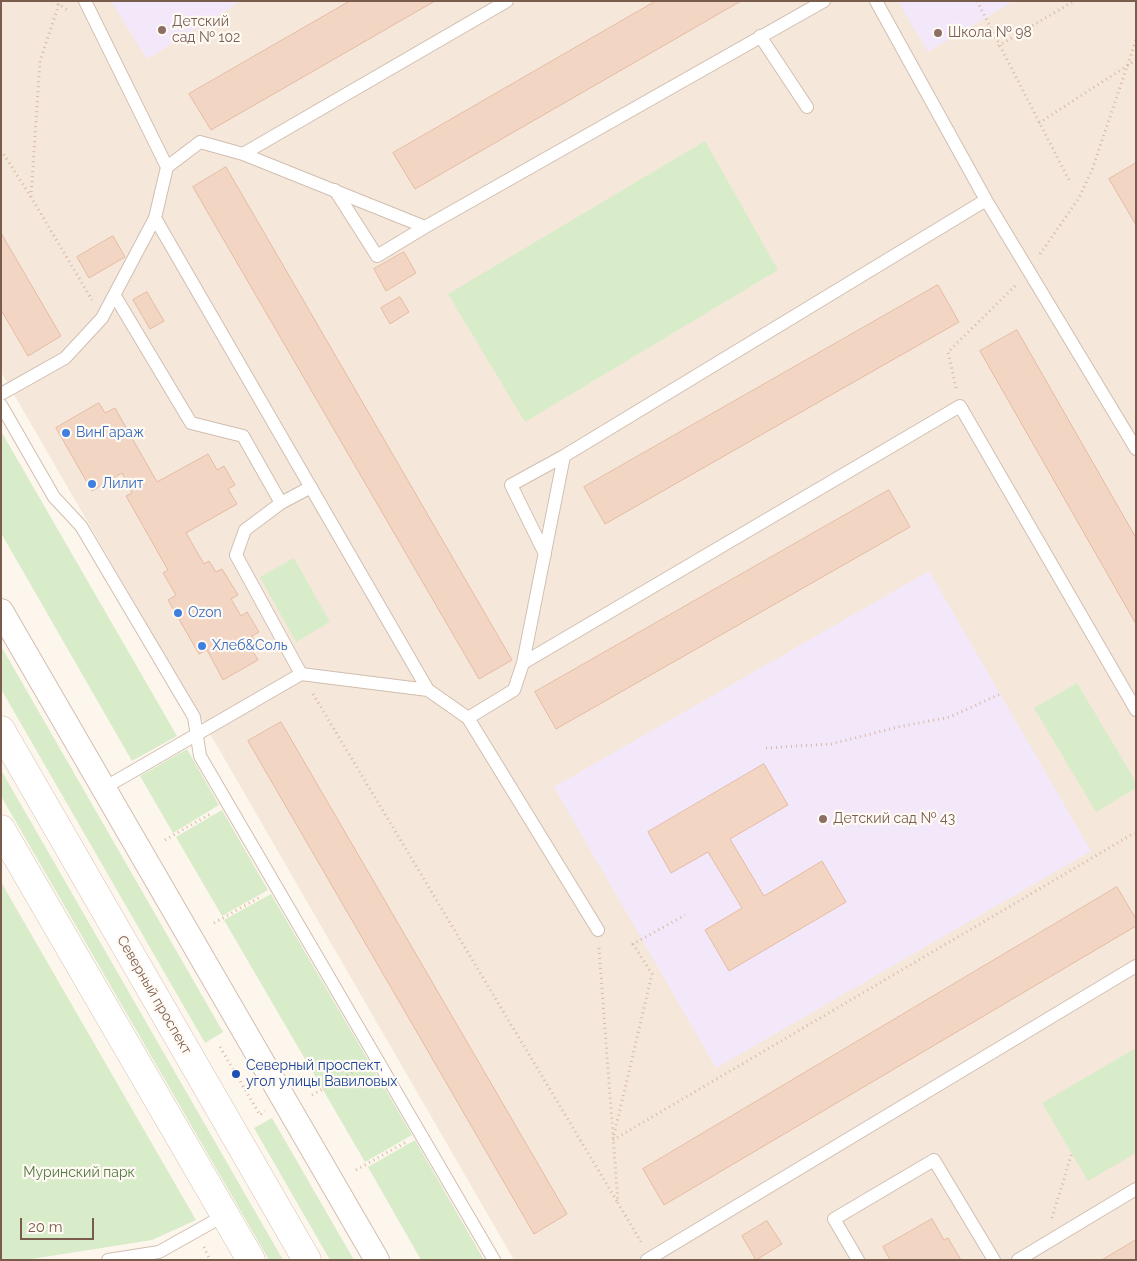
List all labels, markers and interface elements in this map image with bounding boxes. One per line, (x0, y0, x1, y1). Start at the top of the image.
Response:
place label: Детский сад № 102 (172, 14, 240, 46)
marker: Детский сад № 102 (156, 24, 168, 36)
place label: Школа № 98 (948, 25, 1032, 41)
marker: Школа № 98 (932, 27, 944, 39)
place label: ВинГараж (76, 425, 144, 441)
marker: ВинГараж (60, 427, 72, 439)
place label: Лилит (102, 476, 143, 492)
marker: Лилит (86, 478, 98, 490)
place label: Ozon (188, 605, 222, 621)
marker: Ozon (172, 607, 184, 619)
place label: Хлеб&Соль (212, 638, 288, 654)
marker: Хлеб&Соль (196, 640, 208, 652)
place label: Детский сад № 43 (833, 811, 955, 827)
marker: Детский сад № 43 (817, 813, 829, 825)
street label: Северный проспект (113, 933, 195, 1057)
place label: Северный проспект, угол улицы Вавиловых (246, 1058, 397, 1090)
marker: Северный проспект, угол улицы Вавиловых (230, 1068, 242, 1080)
park label: Муринский парк (23, 1165, 135, 1181)
scale bar (22, 1208, 96, 1240)
text: 20 m (28, 1218, 63, 1236)

